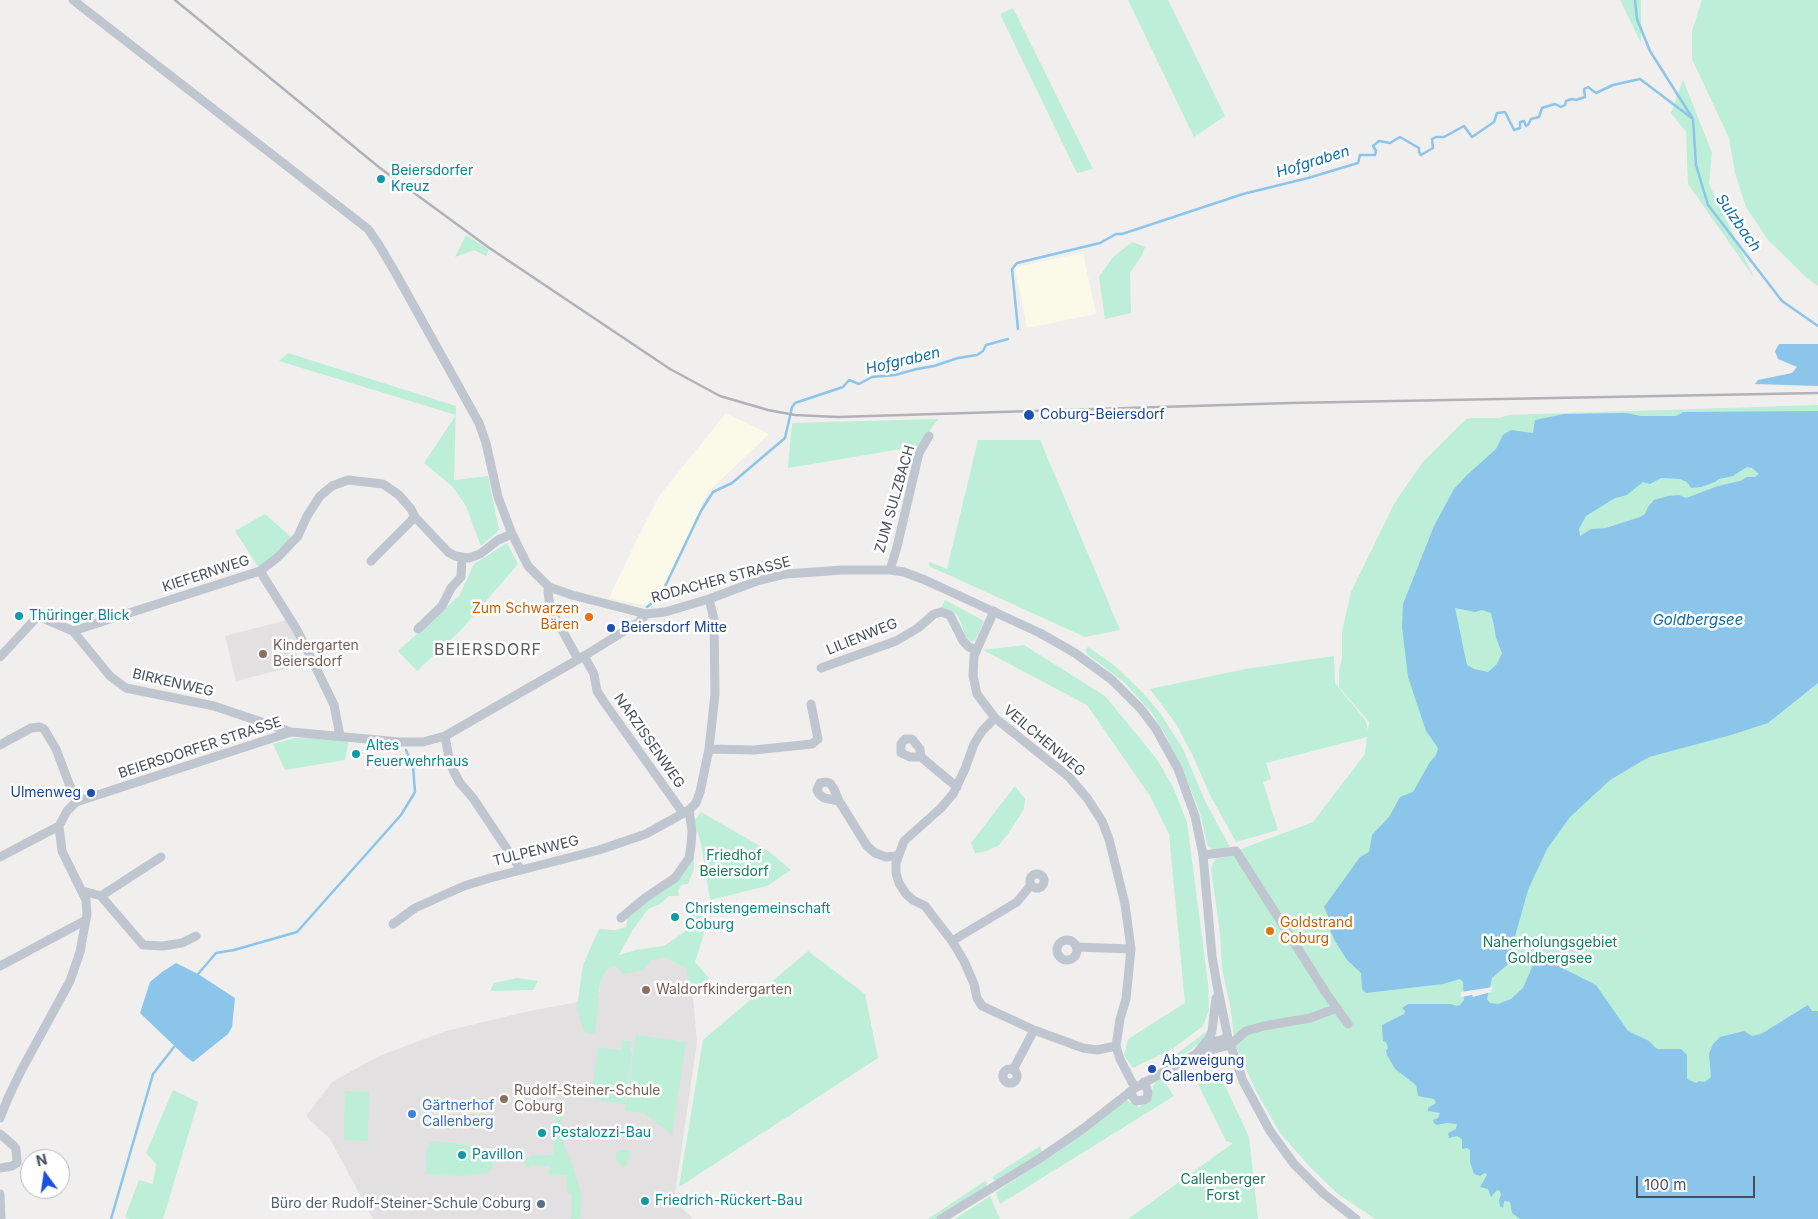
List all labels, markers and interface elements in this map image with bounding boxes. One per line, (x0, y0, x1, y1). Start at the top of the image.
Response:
water label: Hofgraben (1274, 142, 1352, 182)
place label: Beiersdorfer Kreuz (391, 163, 473, 196)
marker: Beiersdorfer Kreuz (375, 173, 387, 185)
water label: Sulzbach (1712, 191, 1764, 255)
water label: Hofgraben (864, 344, 942, 378)
place label: Coburg-Beiersdorf (1040, 407, 1165, 423)
marker: Coburg-Beiersdorf (1022, 408, 1036, 422)
street label: ZUM SULZBACH (872, 443, 918, 555)
street label: KIEFERNWEG (160, 552, 252, 596)
street label: RODACHER STRASSE (649, 553, 793, 607)
place label: Zum Schwarzen Bären (472, 601, 579, 634)
place label: Thüringer Blick (29, 608, 129, 624)
marker: Thüringer Blick (13, 610, 25, 622)
marker: Zum Schwarzen Bären (583, 611, 595, 623)
water label: Goldbergsee (1653, 611, 1743, 629)
street label: LILIENWEG (824, 615, 900, 659)
place label: Beiersdorf Mitte (621, 620, 727, 636)
marker: Beiersdorf Mitte (605, 622, 617, 634)
place label: Kindergarten Beiersdorf (273, 638, 359, 670)
district label: BEIERSDORF (433, 640, 543, 660)
marker: Kindergarten Beiersdorf (257, 648, 269, 660)
street label: BIRKENWEG (131, 665, 215, 701)
street label: NARZISSENWEG (610, 691, 688, 791)
street label: VEILCHENWEG (1000, 702, 1088, 780)
street label: BEIERSDORFER STRASSE (116, 714, 284, 782)
place label: Altes Feuerwehrhaus (366, 738, 469, 770)
marker: Altes Feuerwehrhaus (350, 748, 362, 760)
place label: Ulmenweg (11, 785, 81, 801)
marker: Ulmenweg (85, 787, 97, 799)
street label: TULPENWEG (491, 832, 581, 870)
park label: Friedhof Beiersdorf (699, 848, 769, 880)
place label: Christengemeinschaft Coburg (685, 901, 830, 934)
marker: Christengemeinschaft Coburg (669, 911, 681, 923)
place label: Goldstrand Coburg (1280, 915, 1353, 948)
marker: Goldstrand Coburg (1264, 925, 1276, 937)
park label: Naherholungsgebiet Goldbergsee (1483, 935, 1617, 968)
place label: Waldorfkindergarten (656, 982, 792, 998)
marker: Waldorfkindergarten (640, 984, 652, 996)
place label: Abzweigung Callenberg (1162, 1053, 1244, 1086)
marker: Abzweigung Callenberg (1146, 1063, 1158, 1075)
place label: Rudolf-Steiner-Schule Coburg (514, 1083, 661, 1116)
marker: Rudolf-Steiner-Schule Coburg (498, 1093, 510, 1105)
place label: Gärtnerhof Callenberg (422, 1098, 494, 1130)
marker: Gärtnerhof Callenberg (406, 1108, 418, 1120)
place label: Pestalozzi-Bau (552, 1125, 651, 1141)
marker: Pestalozzi-Bau (536, 1127, 548, 1139)
place label: Pavillon (472, 1147, 523, 1163)
north arrow (20, 1149, 70, 1199)
marker: Pavillon (456, 1149, 468, 1161)
text: N (34, 1150, 49, 1169)
scale bar (1638, 1166, 1757, 1198)
park label: Callenberger Forst (1180, 1172, 1266, 1204)
text: 100 m (1644, 1175, 1686, 1194)
place label: Friedrich-Rückert-Bau (655, 1193, 802, 1209)
marker: Friedrich-Rückert-Bau (639, 1195, 651, 1207)
place label: Büro der Rudolf-Steiner-Schule Coburg (271, 1196, 531, 1212)
marker: Büro der Rudolf-Steiner-Schule Coburg (535, 1198, 547, 1210)

